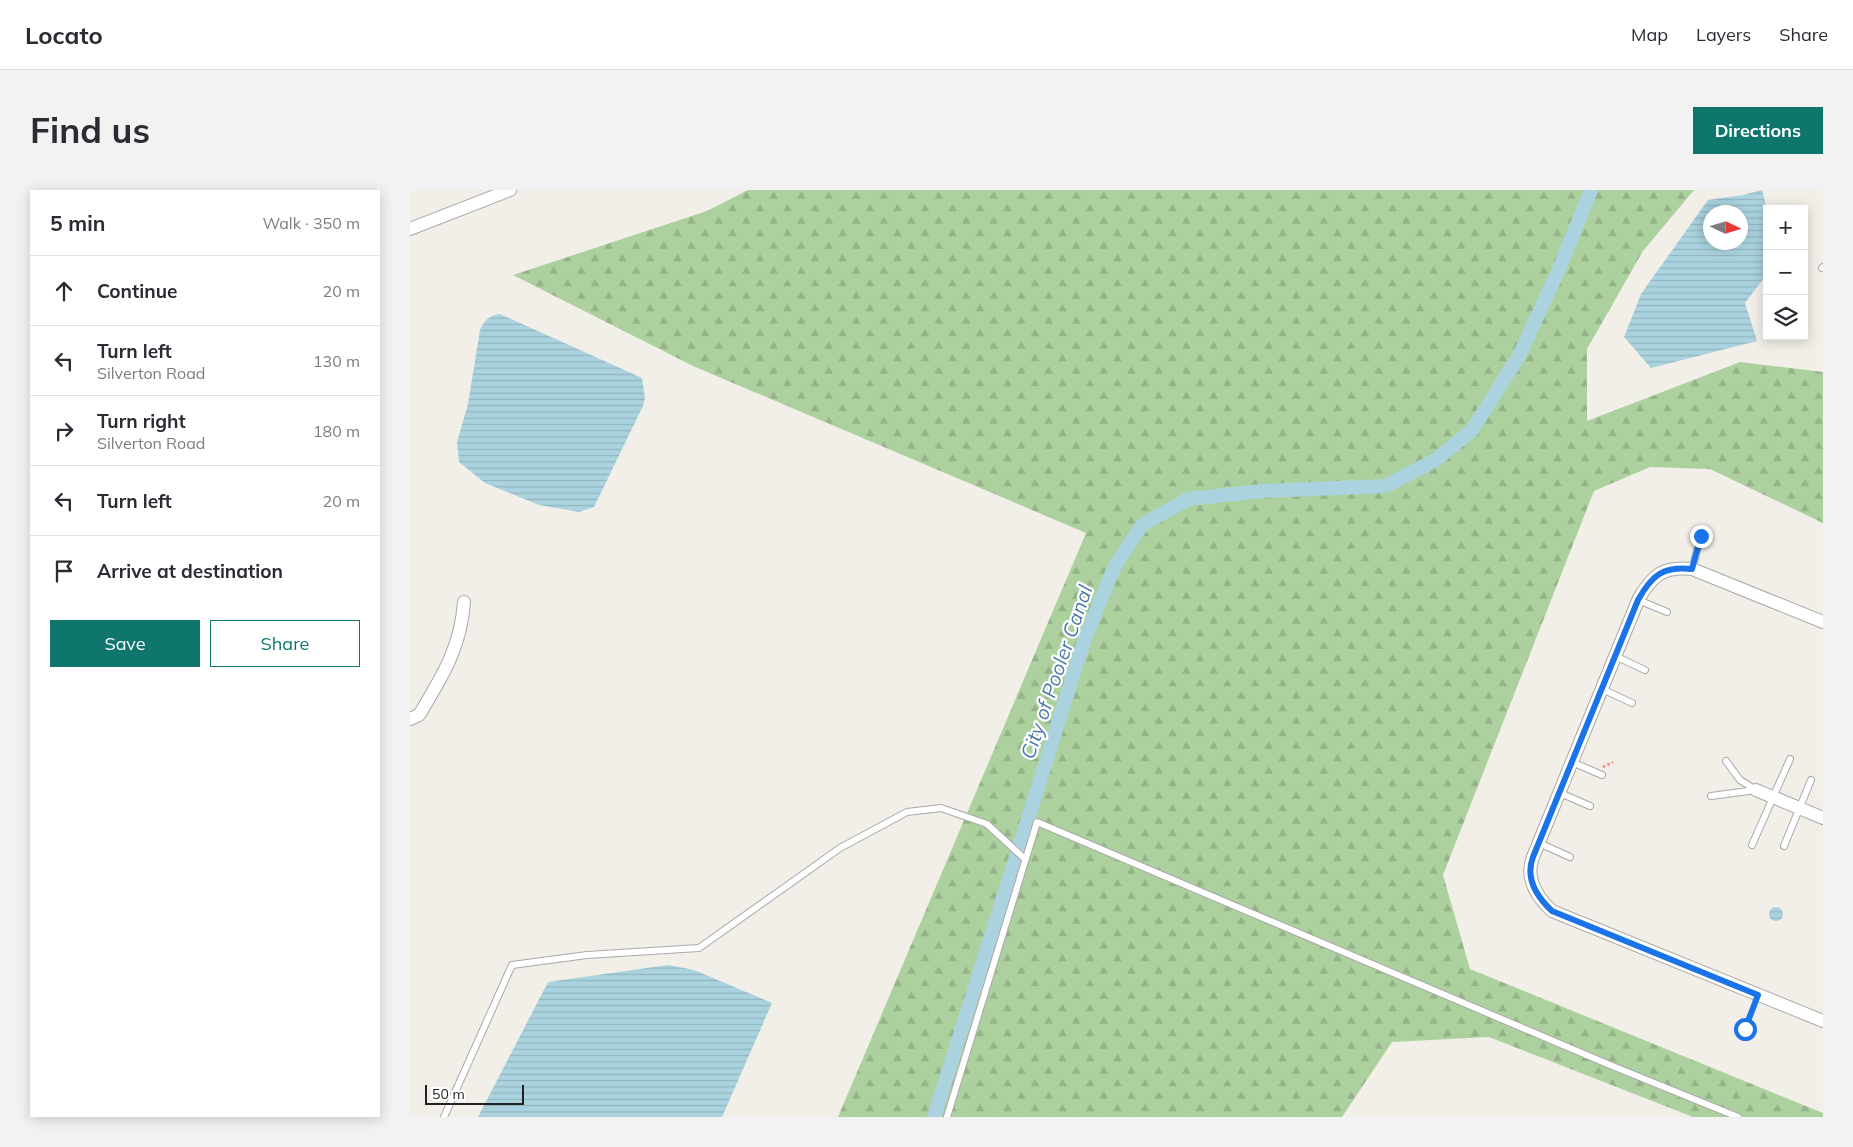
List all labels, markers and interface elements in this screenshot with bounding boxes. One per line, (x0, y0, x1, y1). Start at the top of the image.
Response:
text: Locato (25, 20, 103, 50)
text: Map (1631, 23, 1668, 46)
text: Layers (1696, 23, 1751, 46)
text: Share (1779, 23, 1828, 46)
button: Directions (1693, 107, 1823, 154)
text: Find us (30, 108, 150, 152)
north arrow (1703, 205, 1748, 250)
map controls (1763, 205, 1808, 340)
button: + (1763, 205, 1808, 250)
text: 5 min (50, 210, 105, 236)
text: Walk · 350 m (262, 213, 360, 233)
button: − (1763, 250, 1808, 295)
icon: ahead (50, 277, 78, 305)
text: Continue (97, 279, 177, 303)
text: 20 m (323, 281, 360, 301)
button: layers (1763, 295, 1808, 340)
text: Turn left (97, 339, 172, 363)
icon: left (50, 347, 78, 375)
text: 130 m (313, 351, 360, 371)
text: Silverton Road (97, 363, 205, 383)
text: Turn right (97, 409, 186, 433)
icon: right (50, 417, 78, 445)
text: 180 m (313, 421, 360, 441)
text: Silverton Road (97, 433, 205, 453)
icon: left (50, 487, 78, 515)
text: Turn left (97, 489, 172, 513)
text: 20 m (323, 491, 360, 511)
route end (1690, 525, 1713, 548)
icon: arrive (50, 557, 78, 585)
text: Arrive at destination (97, 559, 283, 583)
water label: City of Pooler Canal (1015, 582, 1098, 762)
button: Save (50, 620, 200, 667)
button: Share (210, 620, 360, 667)
route start (1734, 1018, 1757, 1041)
scale bar (425, 1082, 524, 1105)
text: 50 m (432, 1085, 465, 1103)

